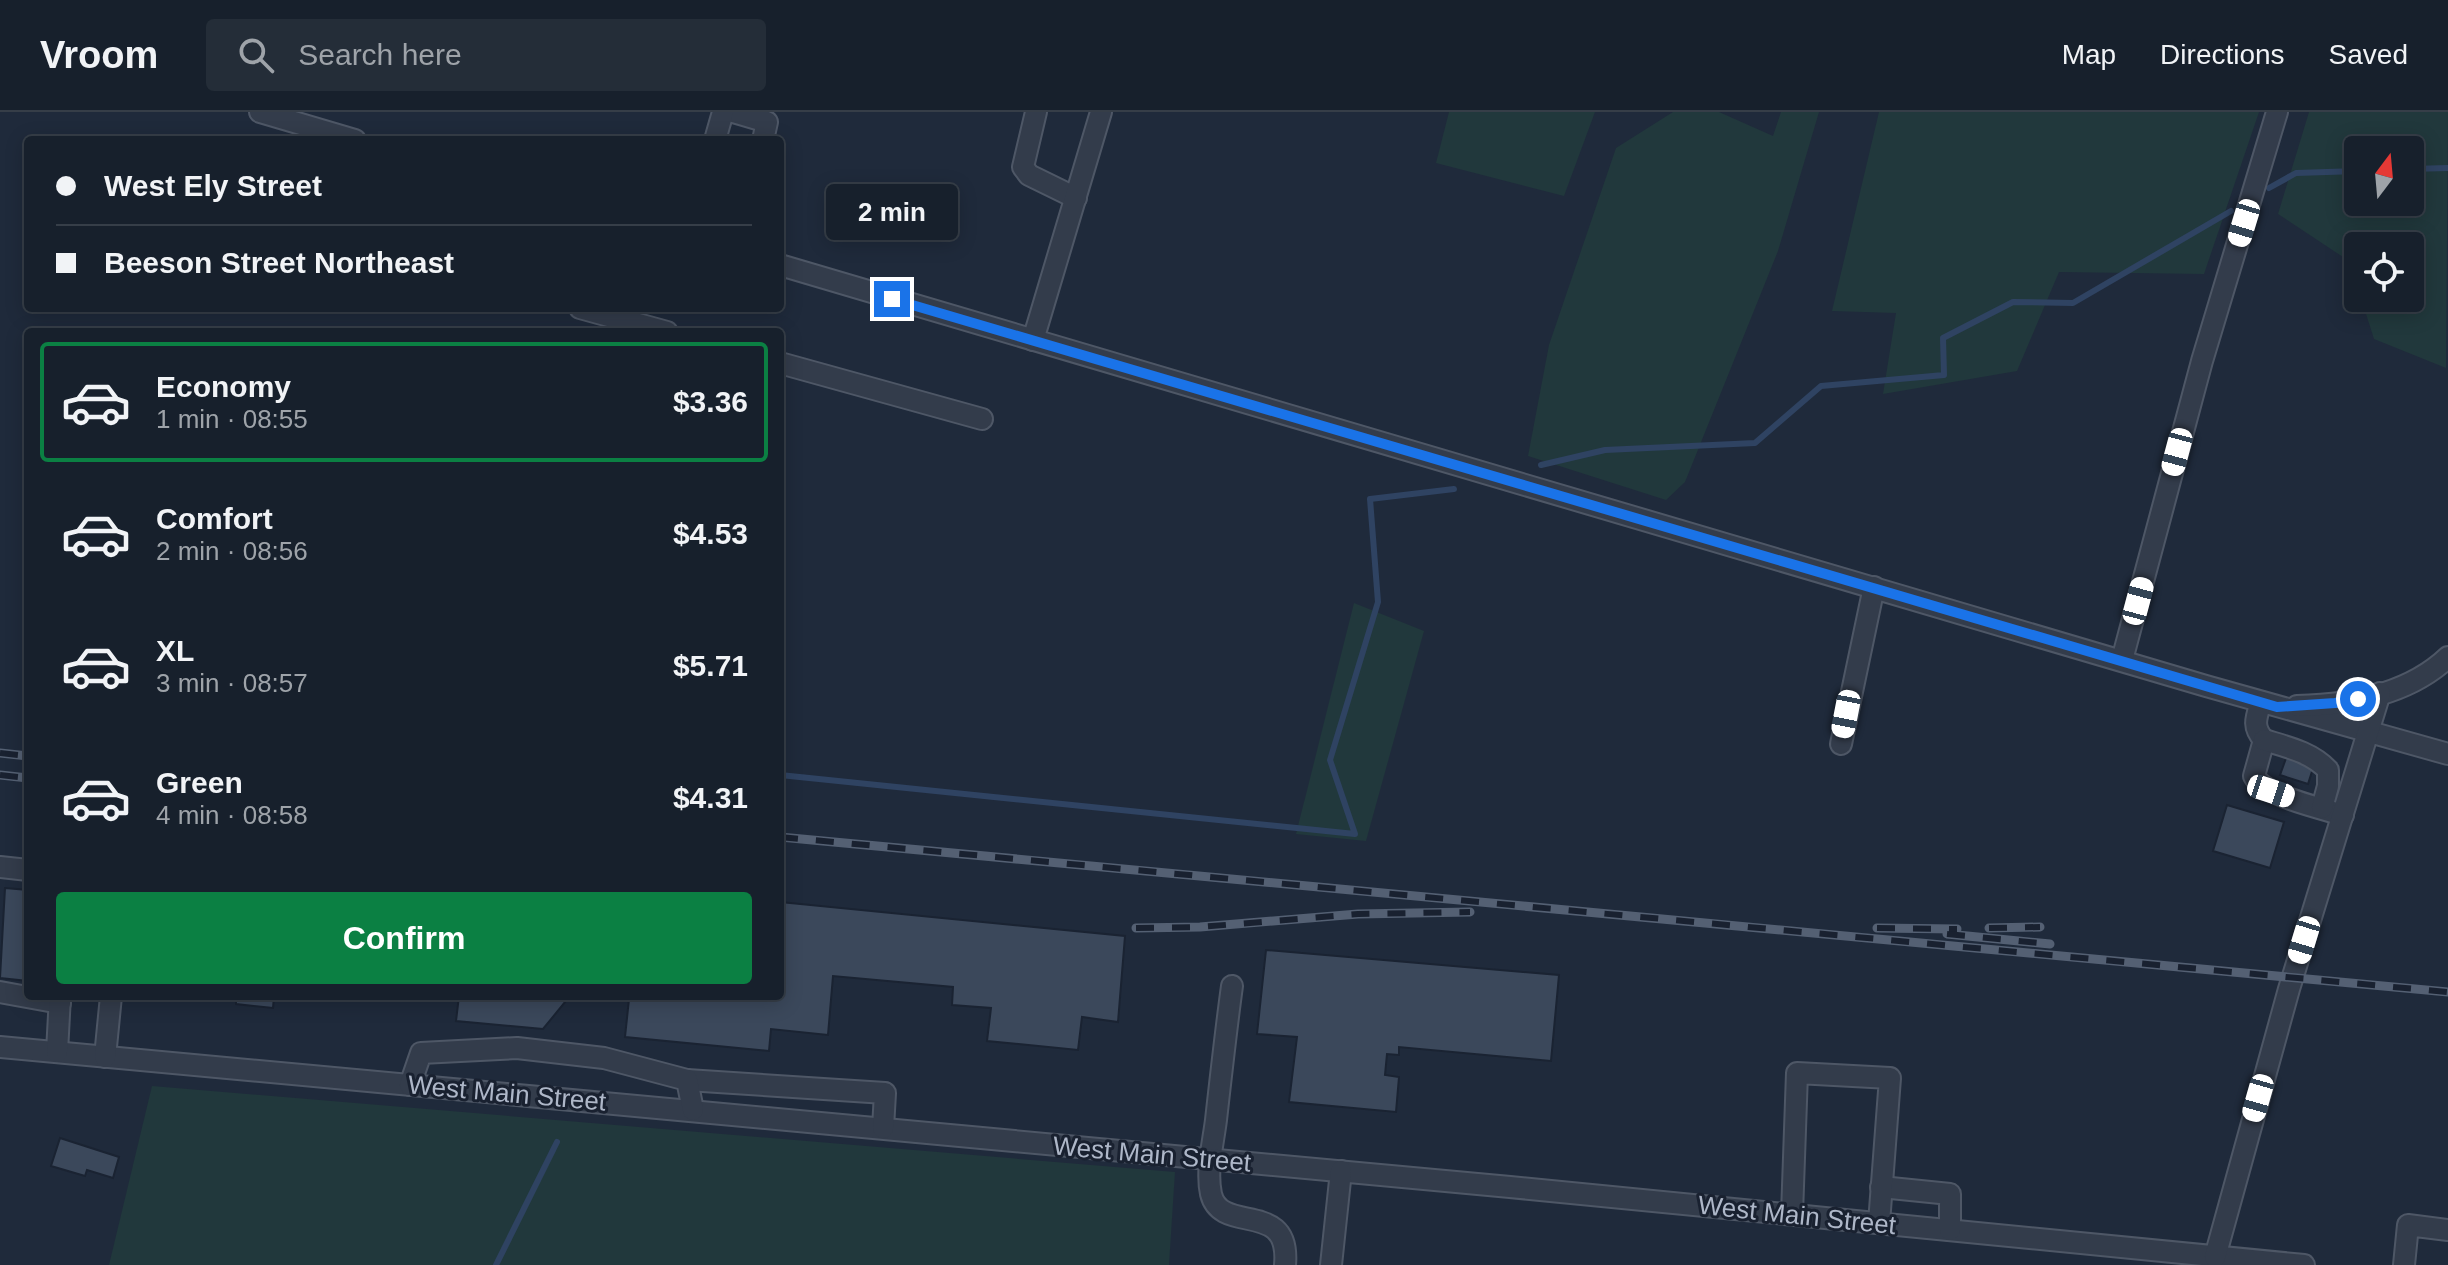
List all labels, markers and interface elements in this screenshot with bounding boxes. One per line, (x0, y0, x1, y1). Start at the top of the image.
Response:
search box (206, 19, 766, 91)
icon: search (234, 33, 278, 77)
text: Vroom (40, 34, 158, 76)
text: Search here (298, 38, 462, 71)
text: Map (2062, 39, 2116, 70)
text: Directions (2160, 39, 2285, 70)
text: Saved (2329, 39, 2408, 70)
north arrow (2344, 136, 2424, 216)
map controls (2344, 136, 2424, 312)
text: West Ely Street (104, 169, 322, 202)
callout: 2 min (826, 183, 958, 239)
text: 2 min (858, 197, 926, 227)
car (2226, 197, 2262, 249)
button: locate (2344, 232, 2424, 312)
text: Beeson Street Northeast (104, 246, 454, 279)
route end (874, 281, 910, 317)
icon: car (60, 366, 132, 438)
text: Economy (156, 370, 291, 403)
text: $3.36 (673, 385, 748, 418)
text: 1 min · 08:55 (156, 404, 308, 434)
car (2159, 426, 2195, 478)
icon: car (60, 498, 132, 570)
text: Comfort (156, 502, 273, 535)
text: $4.53 (673, 517, 748, 550)
text: 2 min · 08:56 (156, 536, 308, 566)
car (2120, 575, 2156, 627)
icon: car (60, 630, 132, 702)
text: XL (156, 634, 194, 667)
text: $5.71 (673, 649, 748, 682)
text: 3 min · 08:57 (156, 668, 308, 698)
route start (2340, 681, 2376, 717)
car (1830, 688, 1862, 740)
icon: car (60, 762, 132, 834)
text: Green (156, 766, 243, 799)
car (2244, 772, 2298, 810)
text: $4.31 (673, 781, 748, 814)
text: 4 min · 08:58 (156, 800, 308, 830)
button: Confirm (56, 892, 752, 984)
car (2286, 914, 2322, 966)
street label: West Main Street (407, 1069, 608, 1117)
car (2240, 1072, 2276, 1124)
street label: West Main Street (1052, 1130, 1253, 1178)
street label: West Main Street (1697, 1190, 1898, 1240)

